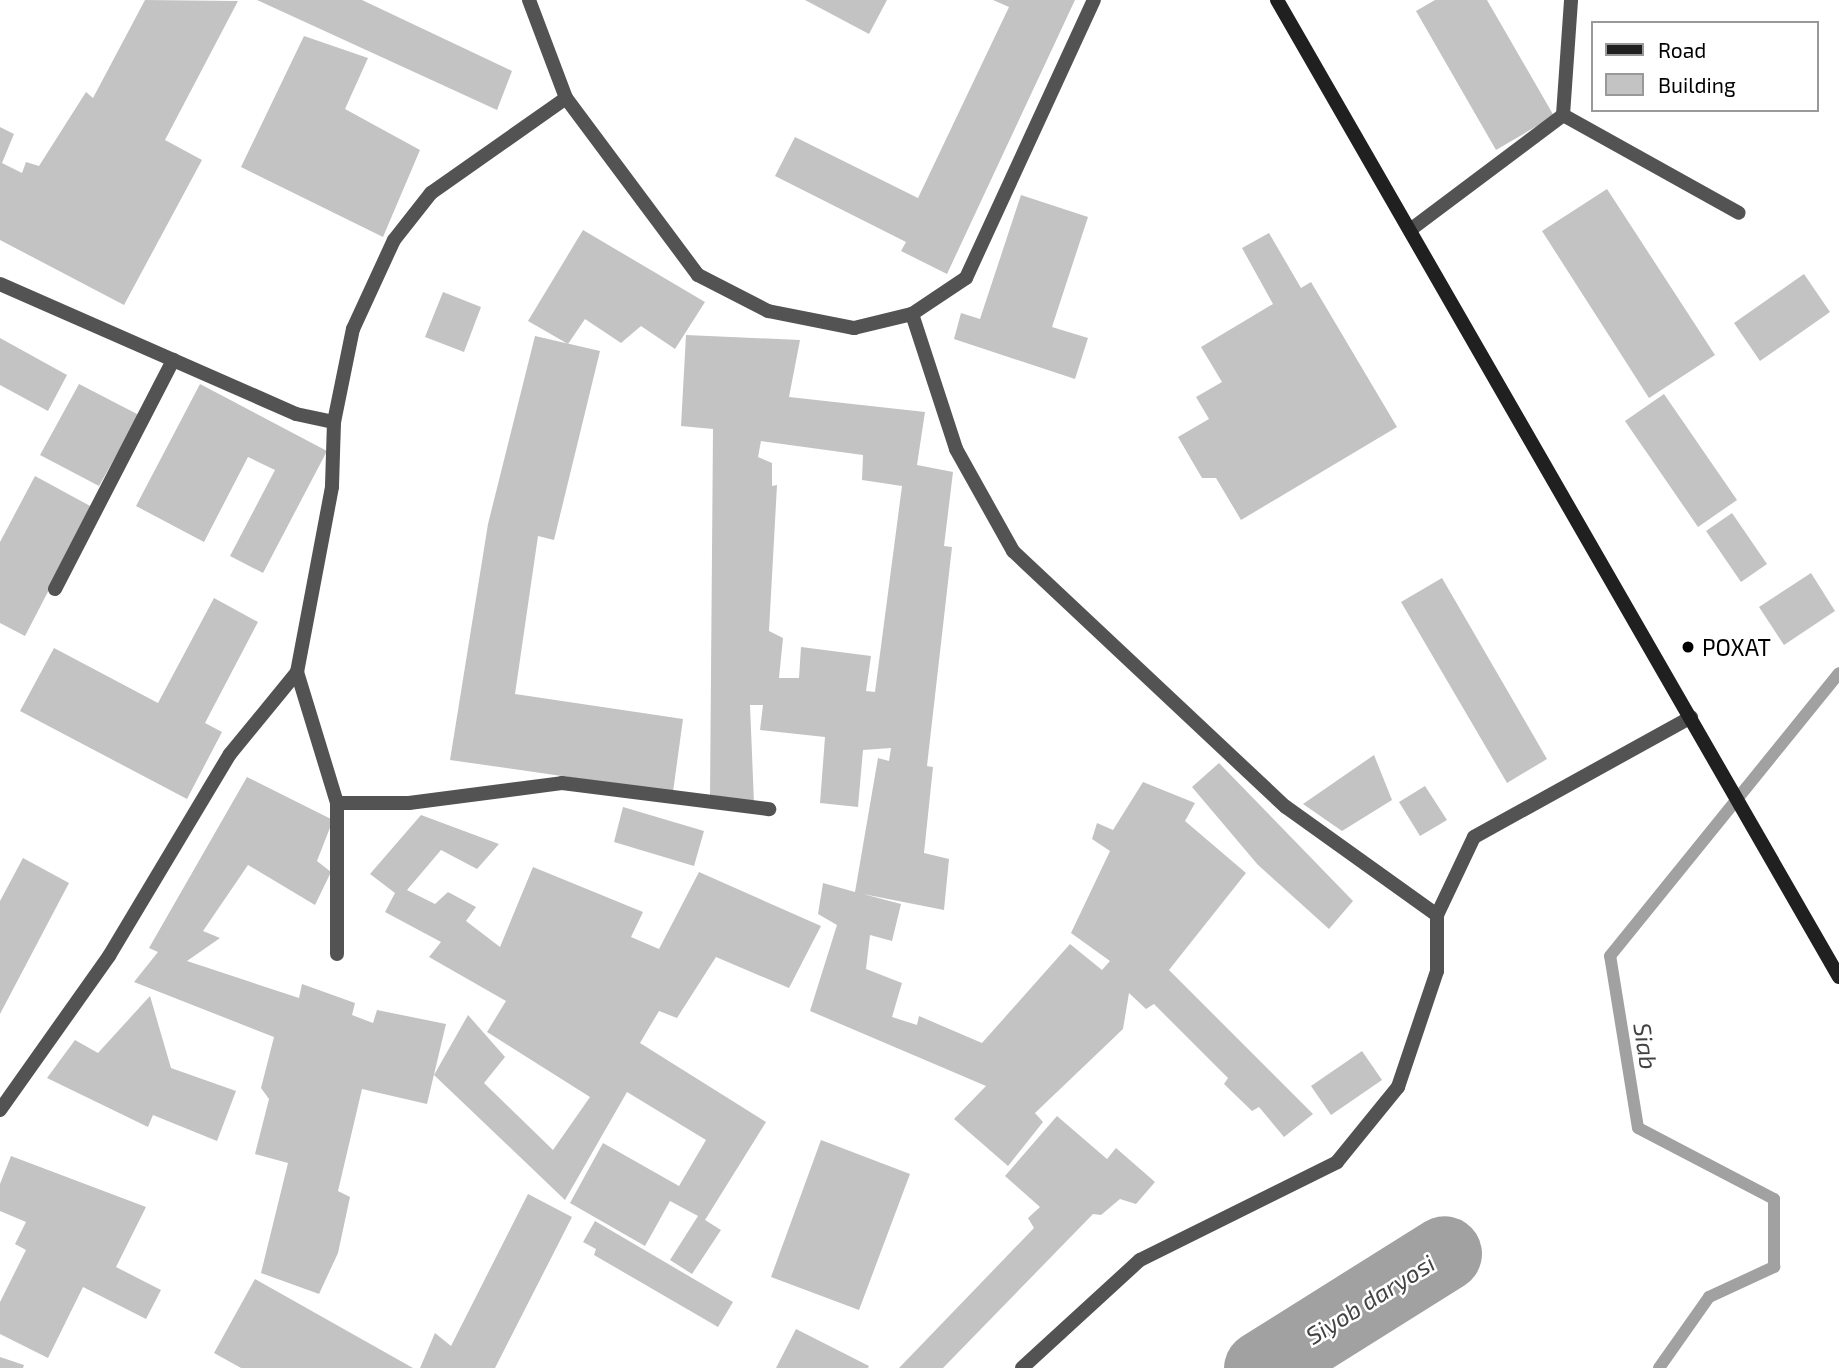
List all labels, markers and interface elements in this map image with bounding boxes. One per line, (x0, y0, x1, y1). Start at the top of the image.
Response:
legend (1590, 21, 1818, 112)
text: Road (1658, 37, 1706, 62)
text: Building (1658, 72, 1736, 97)
place label: РОХАТ (1702, 633, 1771, 661)
marker: РОХАТ (1680, 639, 1696, 655)
water label: Siab (1628, 1021, 1664, 1071)
water label: Siyob daryosi (1300, 1248, 1440, 1350)

